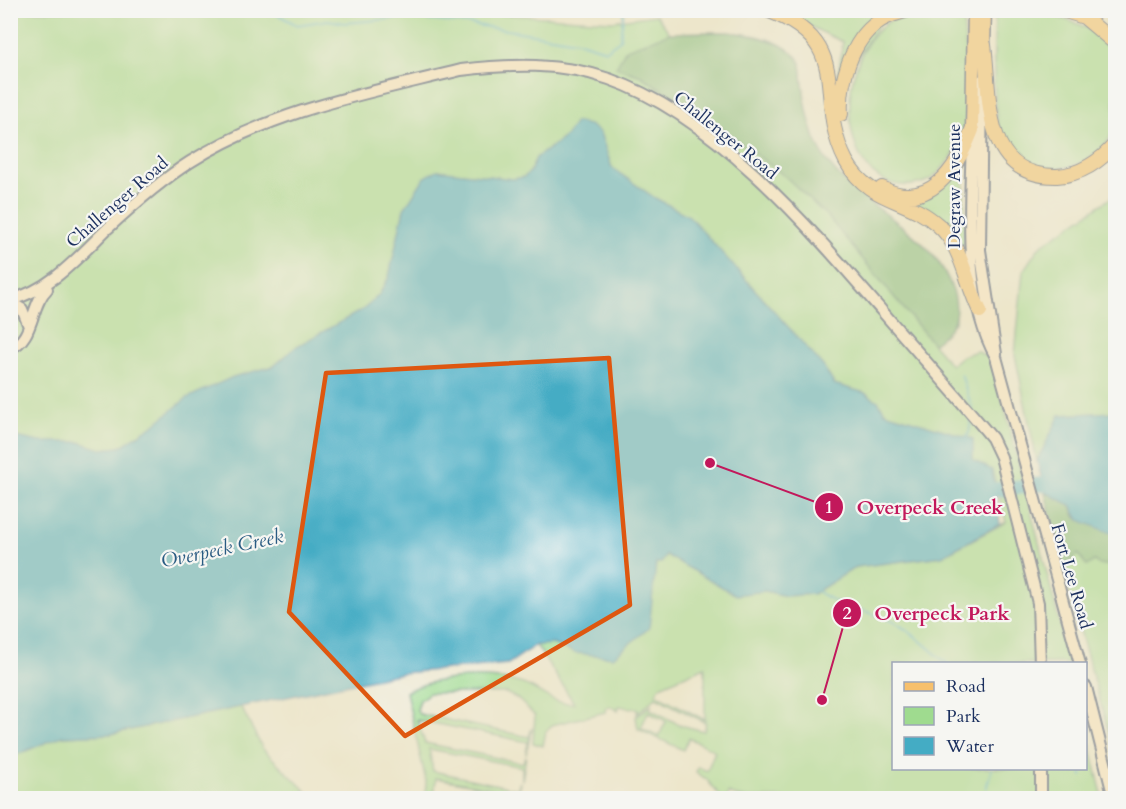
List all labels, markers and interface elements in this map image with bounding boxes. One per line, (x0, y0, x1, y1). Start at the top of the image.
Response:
street label: Challenger Road (668, 85, 784, 186)
street label: Degraw Avenue (942, 124, 967, 248)
street label: Challenger Road (61, 151, 174, 254)
callout: Overpeck Creek (814, 488, 1015, 526)
text: Overpeck Creek (857, 494, 1004, 521)
text: 1 (824, 495, 834, 520)
street label: Fort Lee Road (1045, 520, 1099, 632)
water label: Overpeck Creek (158, 522, 286, 575)
callout: Overpeck Park (832, 594, 1021, 632)
text: Overpeck Park (874, 600, 1010, 627)
text: 2 (842, 601, 852, 626)
legend (892, 662, 1087, 770)
text: Road (946, 674, 986, 699)
text: Park (946, 704, 981, 729)
text: Water (945, 734, 995, 759)

